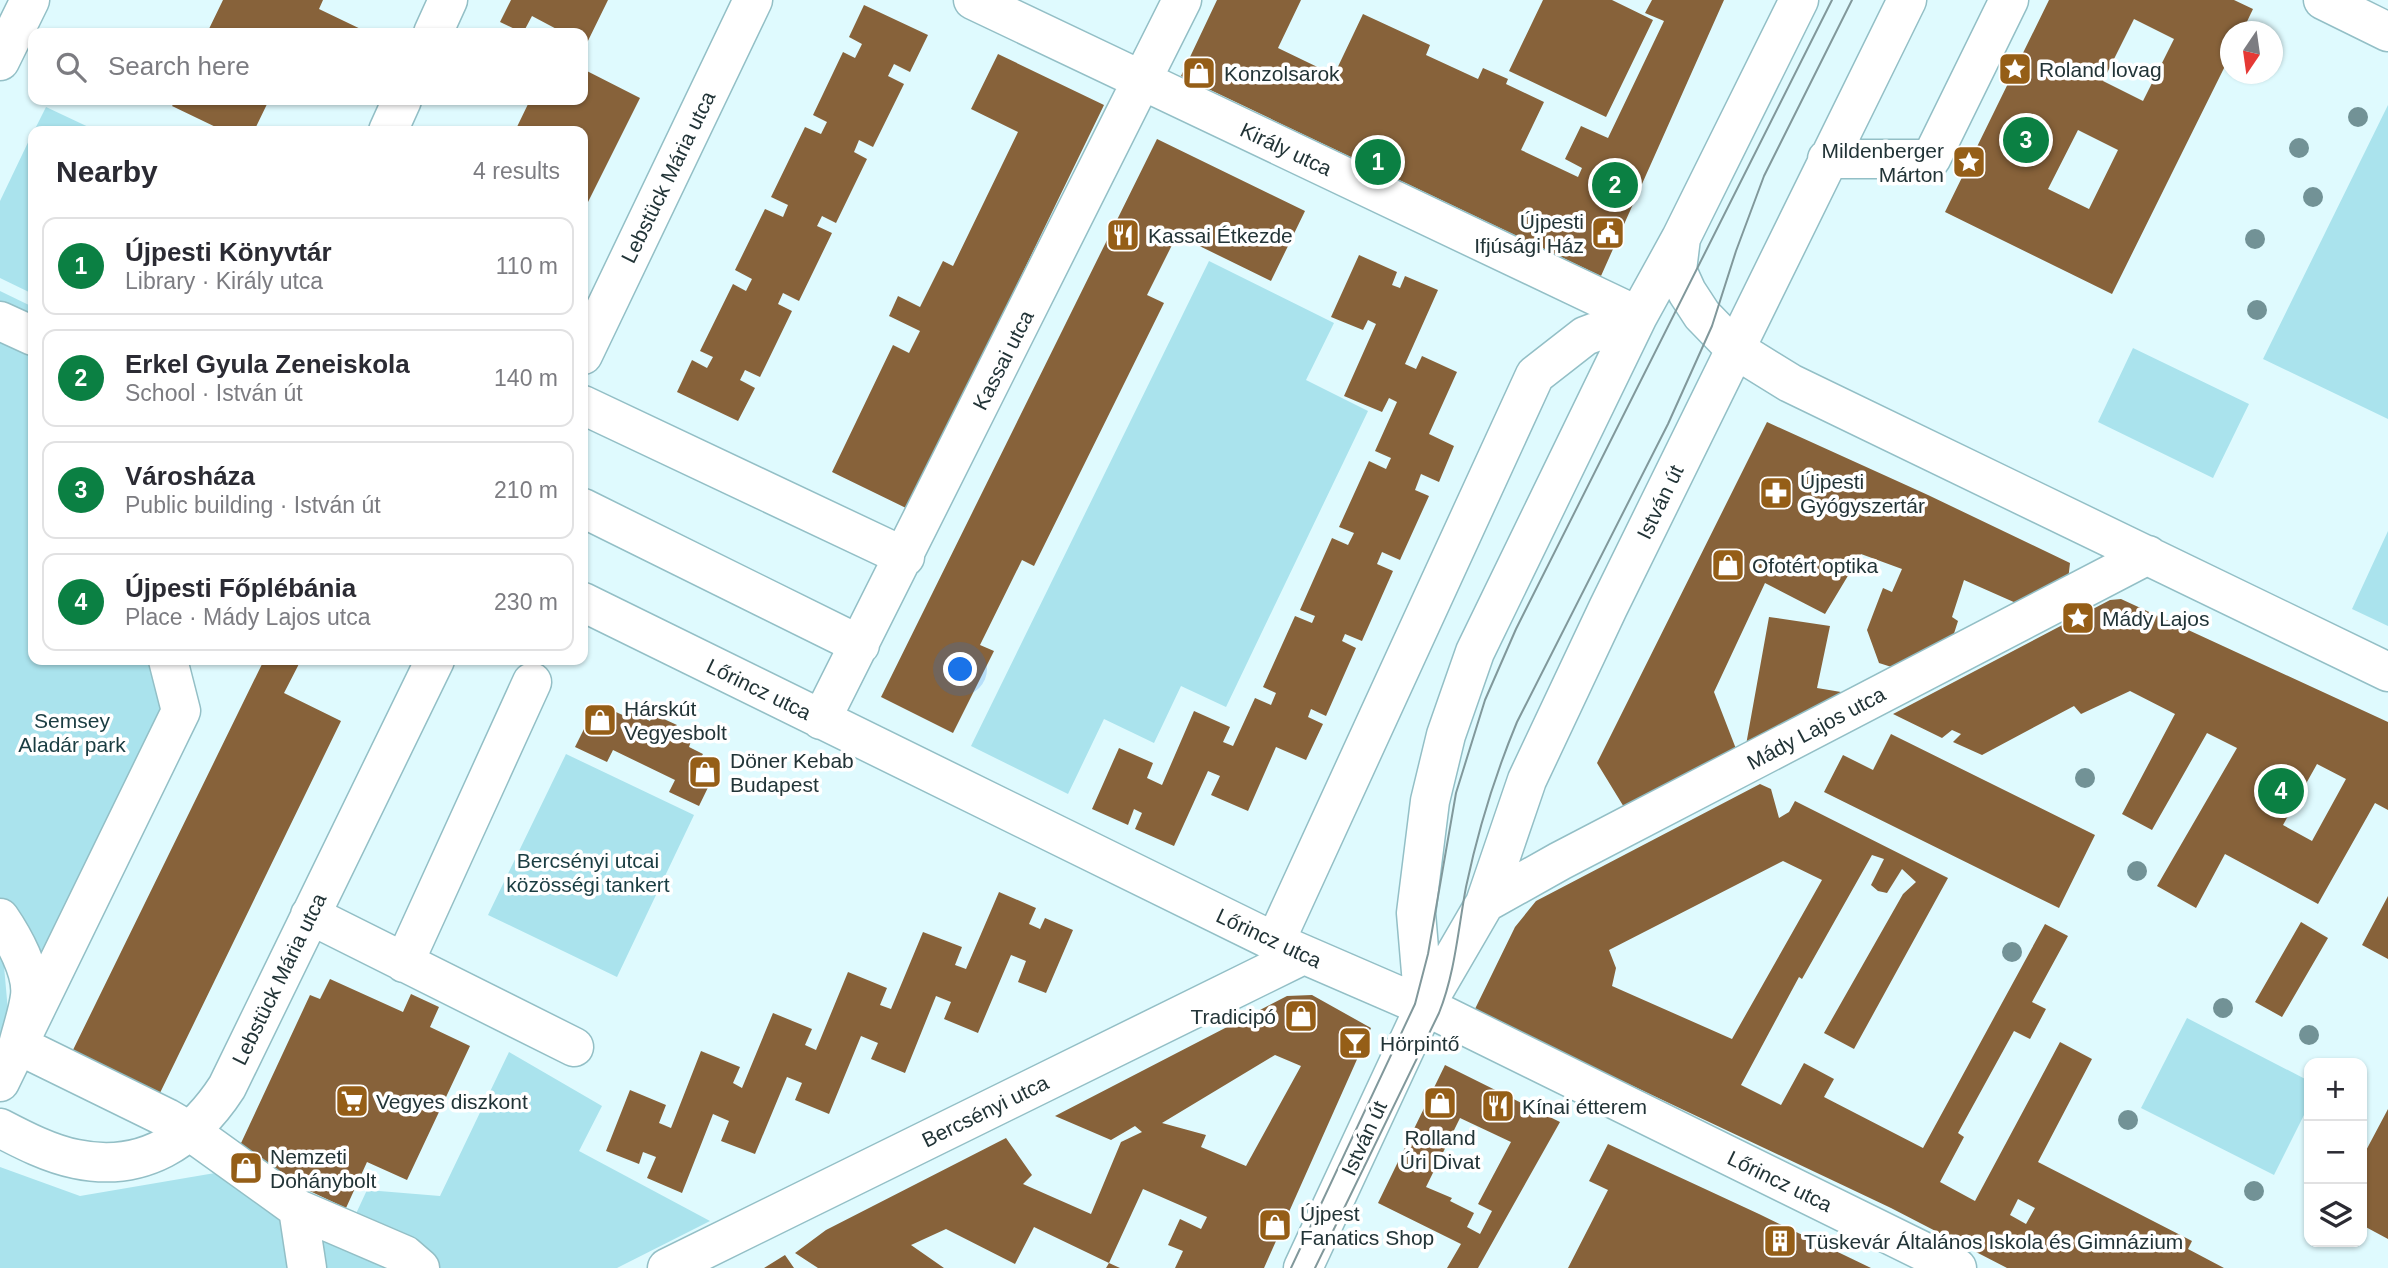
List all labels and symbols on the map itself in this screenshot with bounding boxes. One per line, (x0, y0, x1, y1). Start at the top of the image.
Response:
north arrow (2220, 21, 2283, 84)
place icon: Roland lovag (1996, 50, 2034, 88)
shop icon: Konzolsarok (1180, 54, 1218, 92)
place label: Roland lovag (2039, 58, 2162, 81)
place label: Konzolsarok (1224, 62, 1340, 85)
street label: Lebstück Mária utca (616, 87, 720, 266)
pin: 3 (2003, 114, 2049, 166)
street label: Király utca (1237, 118, 1336, 180)
pin: 1 (1355, 136, 1401, 188)
place label: Mildenberger Márton (1821, 139, 1944, 186)
place icon: Mildenberger Márton (1950, 143, 1988, 181)
pin: 2 (1592, 159, 1638, 211)
place label: Újpesti Ifjúsági Ház (1474, 210, 1584, 257)
public building icon: Újpesti Ifjúsági Ház (1589, 214, 1627, 252)
restaurant icon: Kassai Étkezde (1104, 216, 1142, 254)
place label: Kassai Étkezde (1148, 224, 1293, 247)
street label: Kassai utca (968, 306, 1038, 414)
street label: István út (1632, 461, 1688, 543)
place label: Újpesti Gyógyszertár (1800, 470, 1925, 517)
pharmacy icon: Újpesti Gyógyszertár (1757, 474, 1795, 512)
shop icon: Ofotért optika (1709, 546, 1747, 584)
place label: Ofotért optika (1752, 554, 1878, 577)
place icon: Mády Lajos (2059, 599, 2097, 637)
place label: Mády Lajos (2102, 607, 2209, 630)
your location (943, 652, 977, 686)
street label: Lőrincz utca (703, 654, 815, 724)
street label: Mády Lajos utca (1743, 682, 1889, 774)
place label: Hárskút Vegyesbolt (624, 697, 727, 744)
shop icon: Hárskút Vegyesbolt (581, 701, 619, 739)
park label: Semsey Aladár park (18, 709, 126, 756)
place label: Döner Kebab Budapest (730, 749, 854, 796)
shop icon: Döner Kebab Budapest (686, 753, 724, 791)
pin: 4 (2258, 765, 2304, 817)
park label: Bercsényi utcai közösségi tankert (506, 849, 670, 896)
street label: Lebstück Mária utca (227, 889, 331, 1068)
street label: Lőrincz utca (1213, 904, 1325, 972)
shop icon: Tradicipó (1282, 997, 1320, 1035)
place label: Tradicipó (1190, 1005, 1276, 1028)
bar icon: Hörpintő (1336, 1024, 1374, 1062)
place label: Hörpintő (1380, 1032, 1459, 1055)
street label: Bercsényi utca (918, 1070, 1052, 1152)
supermarket icon: Vegyes diszkont (333, 1082, 371, 1120)
shop icon: Rolland Úri Divat (1421, 1084, 1459, 1122)
restaurant icon: Kínai étterem (1479, 1087, 1517, 1125)
place label: Vegyes diszkont (376, 1090, 528, 1113)
place label: Kínai étterem (1522, 1095, 1647, 1118)
street label: István út (1337, 1097, 1391, 1179)
place label: Rolland Úri Divat (1400, 1126, 1480, 1173)
place label: Nemzeti Dohánybolt (270, 1145, 376, 1192)
street label: Lőrincz utca (1724, 1146, 1836, 1216)
shop icon: Nemzeti Dohánybolt (227, 1149, 265, 1187)
place label: Újpest Fanatics Shop (1300, 1202, 1434, 1249)
shop icon: Újpest Fanatics Shop (1256, 1206, 1294, 1244)
building icon: Tüskevár Általános Iskola és Gimnázium (1761, 1222, 1799, 1260)
place label: Tüskevár Általános Iskola és Gimnázium (1804, 1230, 2183, 1253)

